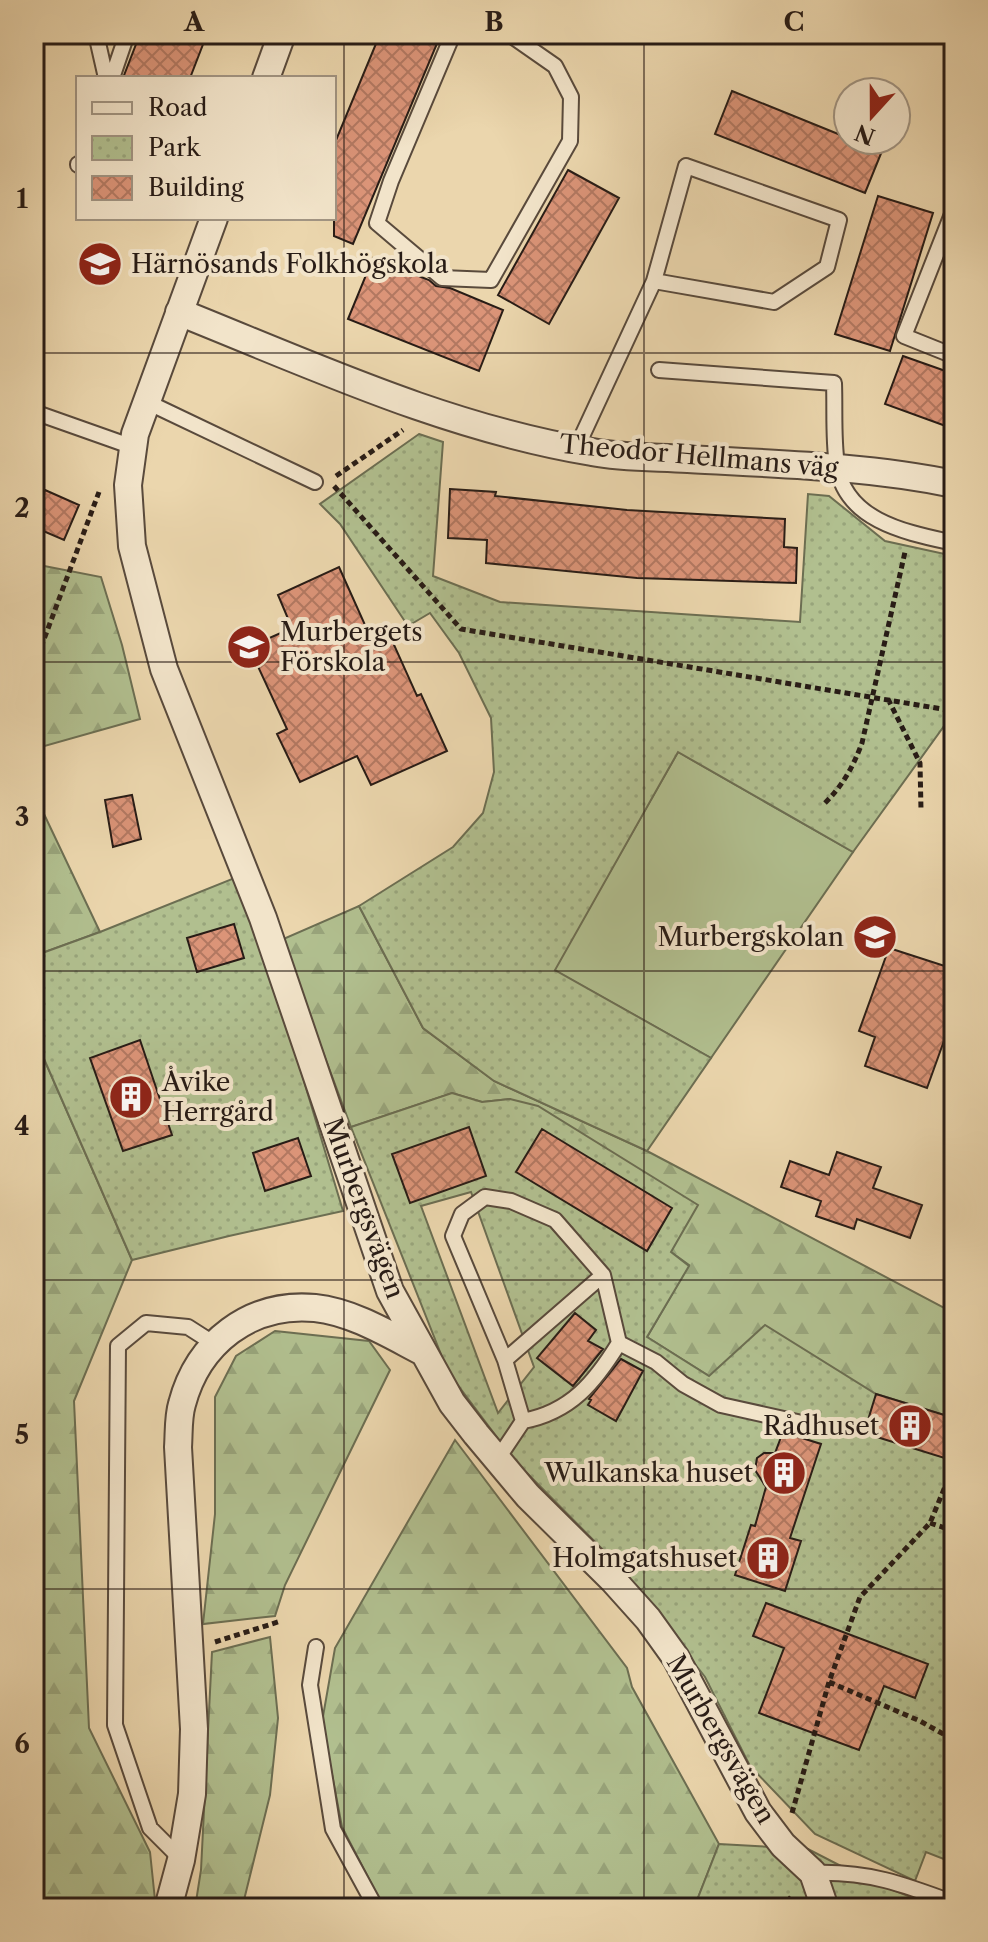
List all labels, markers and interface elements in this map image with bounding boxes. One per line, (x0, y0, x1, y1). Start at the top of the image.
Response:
text: A (183, 6, 205, 38)
text: B (484, 6, 504, 38)
text: C (784, 6, 804, 38)
legend (76, 76, 336, 220)
north arrow (832, 76, 912, 156)
text: Road (148, 93, 208, 122)
text: N (851, 118, 879, 150)
text: Park (148, 133, 201, 162)
text: Building (148, 173, 244, 202)
text: 1 (16, 183, 28, 215)
school or university icon: Härnösands Folkhögskola (76, 240, 124, 288)
place label: Härnösands Folkhögskola (131, 248, 449, 280)
street label: Theodor Hellmans väg (558, 428, 840, 484)
text: 2 (14, 492, 30, 524)
place label: Murbergets Förskola (280, 616, 423, 678)
school or university icon: Murbergets Förskola (225, 623, 273, 671)
text: 3 (15, 801, 29, 833)
school or university icon: Murbergskolan (851, 913, 899, 961)
place label: Murbergskolan (657, 921, 844, 953)
place label: Åvike Herrgård (161, 1066, 274, 1128)
building icon: Åvike Herrgård (107, 1073, 155, 1121)
text: 4 (14, 1110, 30, 1142)
street label: Murbergsvägen (316, 1113, 412, 1303)
building icon: Rådhuset (886, 1402, 934, 1450)
place label: Rådhuset (763, 1410, 880, 1442)
text: 5 (15, 1419, 29, 1451)
building icon: Wulkanska huset (760, 1449, 808, 1497)
place label: Wulkanska huset (543, 1457, 754, 1489)
building icon: Holmgatshuset (744, 1534, 792, 1582)
place label: Holmgatshuset (552, 1542, 738, 1574)
street label: Murbergsvägen (660, 1649, 782, 1829)
text: 6 (14, 1728, 30, 1760)

